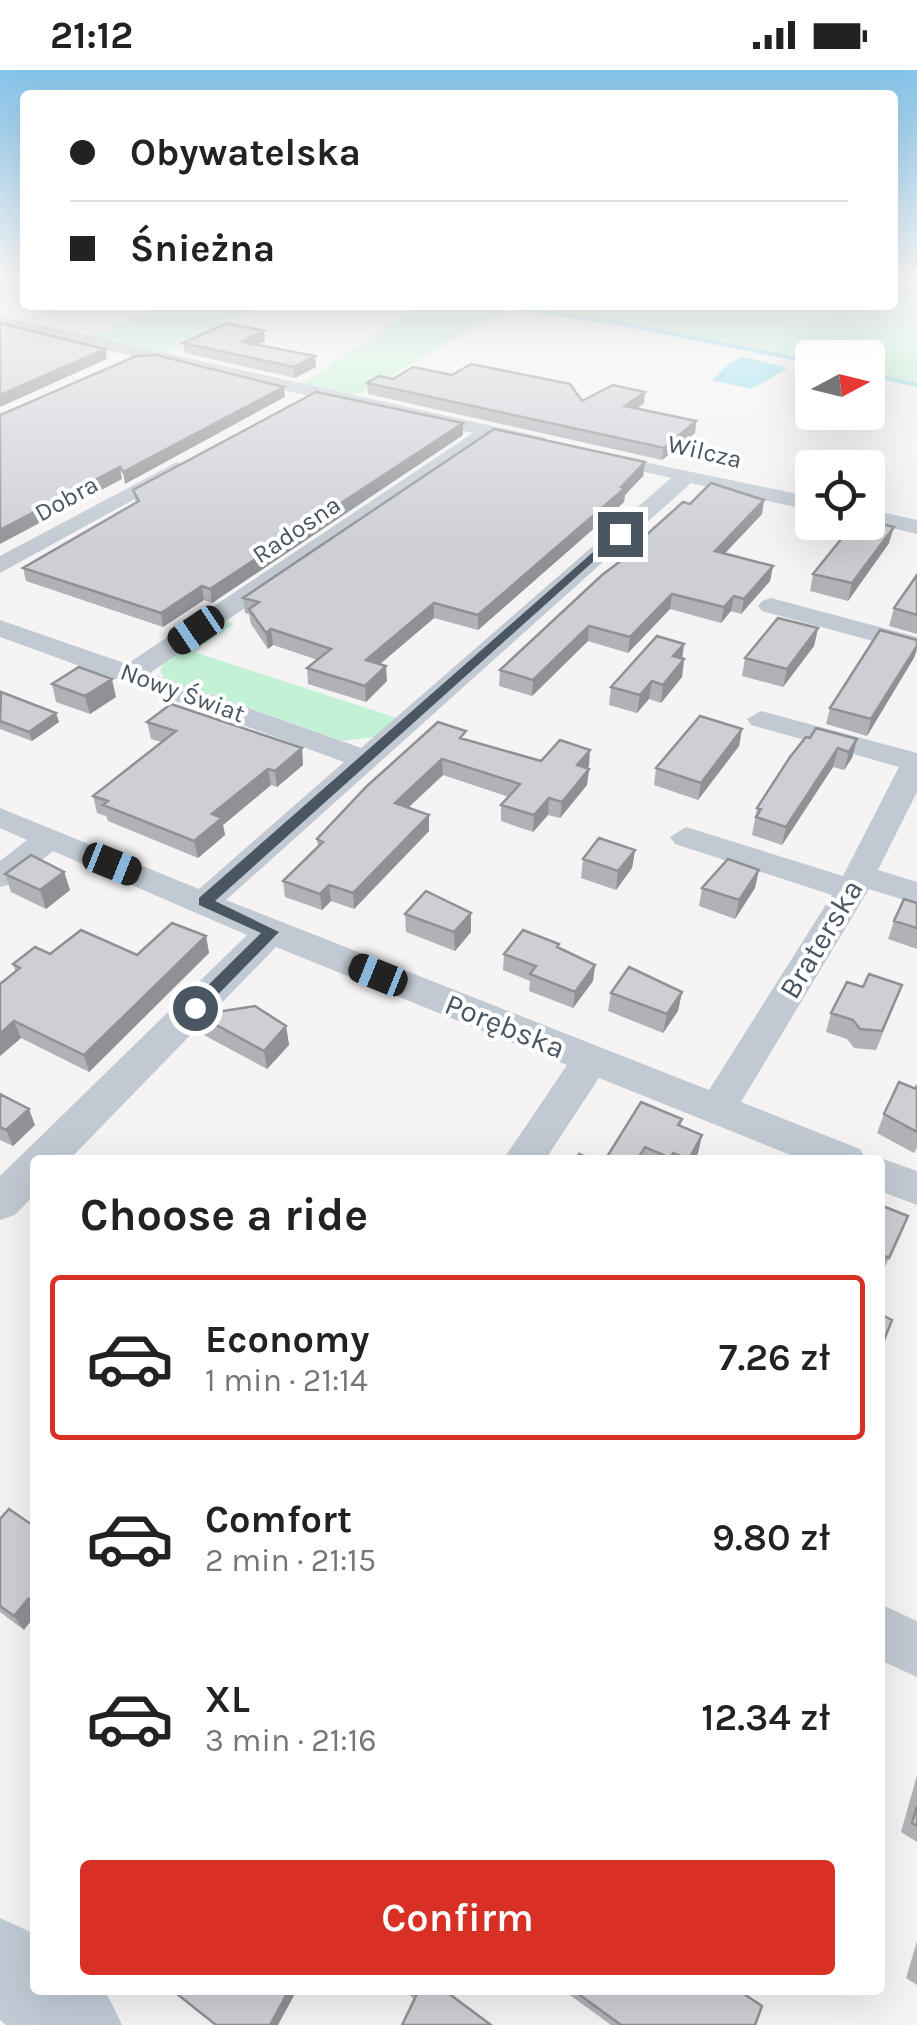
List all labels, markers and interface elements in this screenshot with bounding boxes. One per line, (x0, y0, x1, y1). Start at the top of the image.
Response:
text: 21:12 (50, 13, 133, 58)
text: Obywatelska (130, 130, 361, 175)
text: Śnieżna (130, 226, 275, 271)
north arrow (795, 340, 885, 430)
map controls (795, 340, 885, 540)
street label: Wilcza (665, 429, 745, 474)
button: locate (795, 450, 885, 540)
street label: Dobra (30, 469, 103, 528)
street label: Radosna (247, 490, 346, 569)
route end (598, 512, 643, 557)
car (163, 601, 229, 659)
street label: Nowy Świat (117, 657, 249, 728)
car (79, 839, 145, 889)
street label: Braterska (771, 873, 871, 1005)
car (345, 950, 411, 1000)
route start (173, 986, 218, 1031)
street label: Porębska (440, 986, 570, 1066)
text: Choose a ride (80, 1189, 368, 1241)
icon: car (85, 1313, 175, 1403)
text: Economy (205, 1317, 369, 1362)
text: 7.26 zł (719, 1335, 830, 1380)
text: 1 min · 21:14 (205, 1362, 368, 1399)
icon: car (85, 1493, 175, 1583)
text: Comfort (205, 1497, 352, 1542)
text: 9.80 zł (712, 1515, 830, 1560)
text: 2 min · 21:15 (205, 1542, 376, 1579)
icon: car (85, 1673, 175, 1763)
text: XL (205, 1677, 250, 1722)
text: 12.34 zł (701, 1695, 830, 1740)
text: 3 min · 21:16 (205, 1722, 377, 1759)
button: Confirm (80, 1860, 835, 1975)

